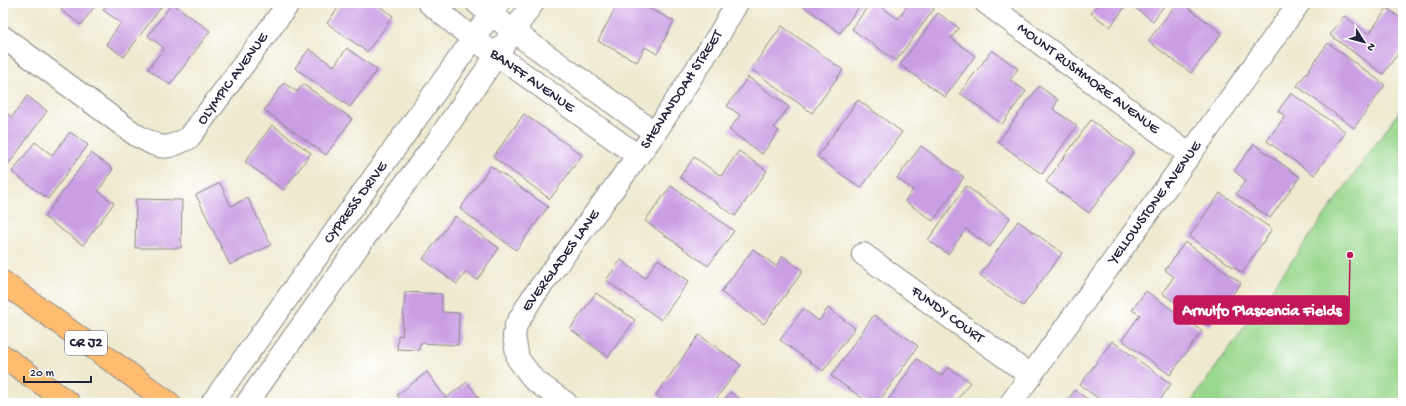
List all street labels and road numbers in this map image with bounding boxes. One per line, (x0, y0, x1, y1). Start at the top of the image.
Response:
street label: MOUNT RUSHMORE AVENUE (1013, 20, 1163, 139)
street label: SHENANDOAH STREET (637, 26, 728, 153)
street label: OLYMPIC AVENUE (193, 29, 273, 129)
street label: BANFF AVENUE (485, 45, 578, 117)
street label: YELLOWSTONE AVENUE (1103, 137, 1206, 270)
street label: CYPRESS DRIVE (320, 158, 392, 248)
street label: EVERGLADES LANE (518, 206, 604, 316)
street label: FUNDY COURT (906, 282, 988, 348)
road number: CR J2 (65, 331, 107, 355)

